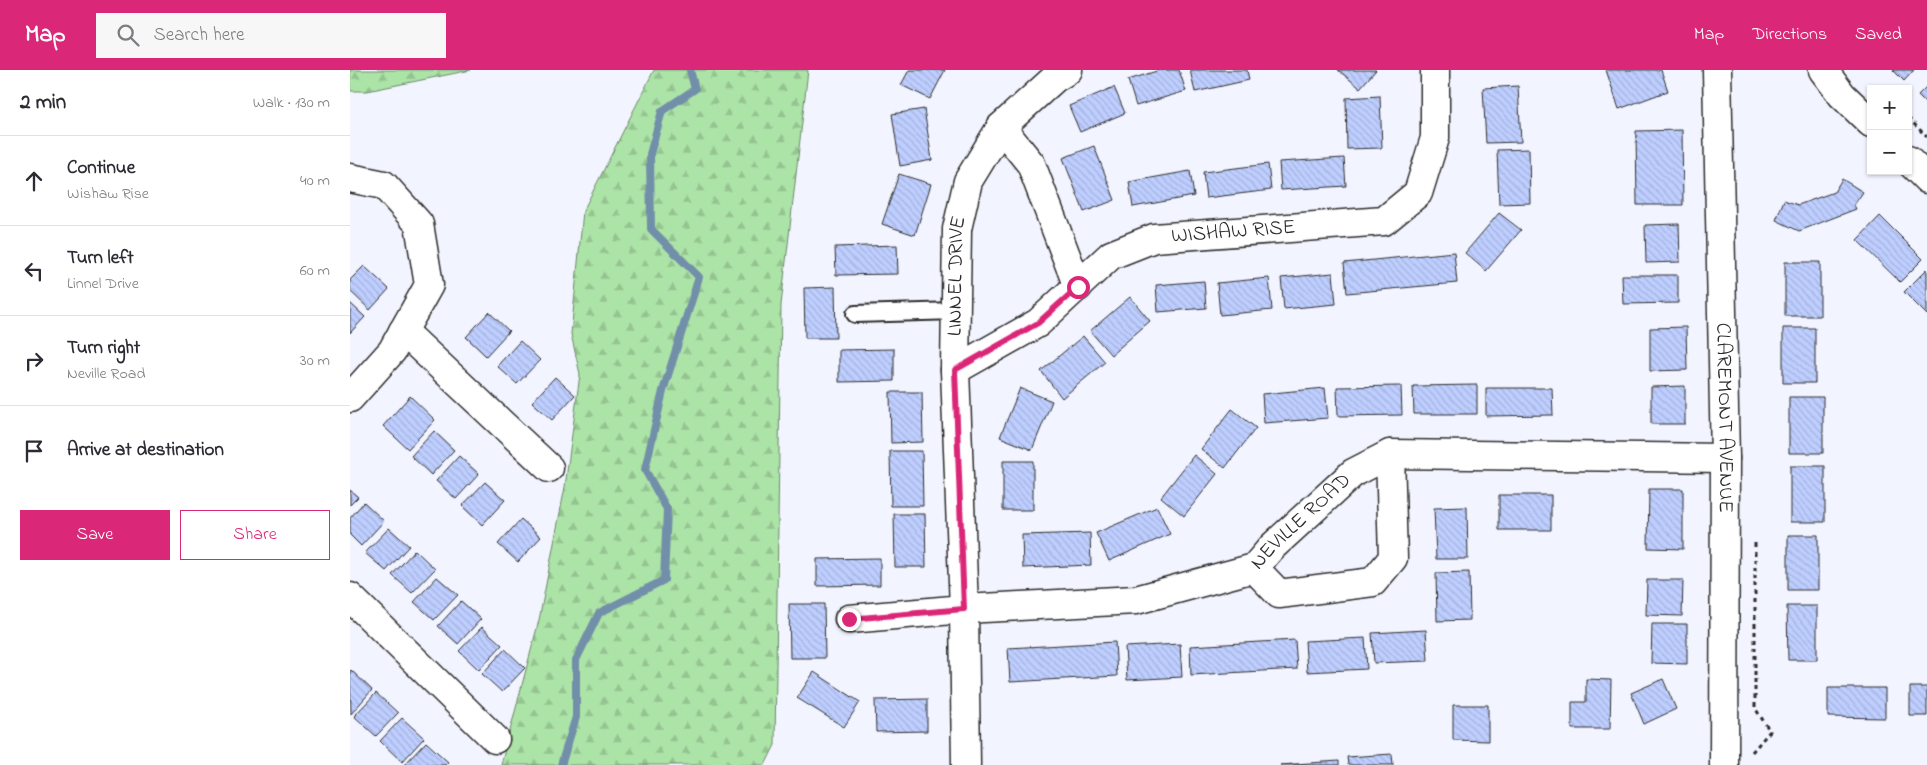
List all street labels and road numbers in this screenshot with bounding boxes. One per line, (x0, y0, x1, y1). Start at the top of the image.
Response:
street label: LINNEL DRIVE (940, 213, 975, 336)
street label: WISHAW RISE (1170, 213, 1296, 252)
street label: CLAREMONT AVENUE (1707, 322, 1740, 513)
street label: NEVILLE ROAD (1244, 466, 1358, 577)

